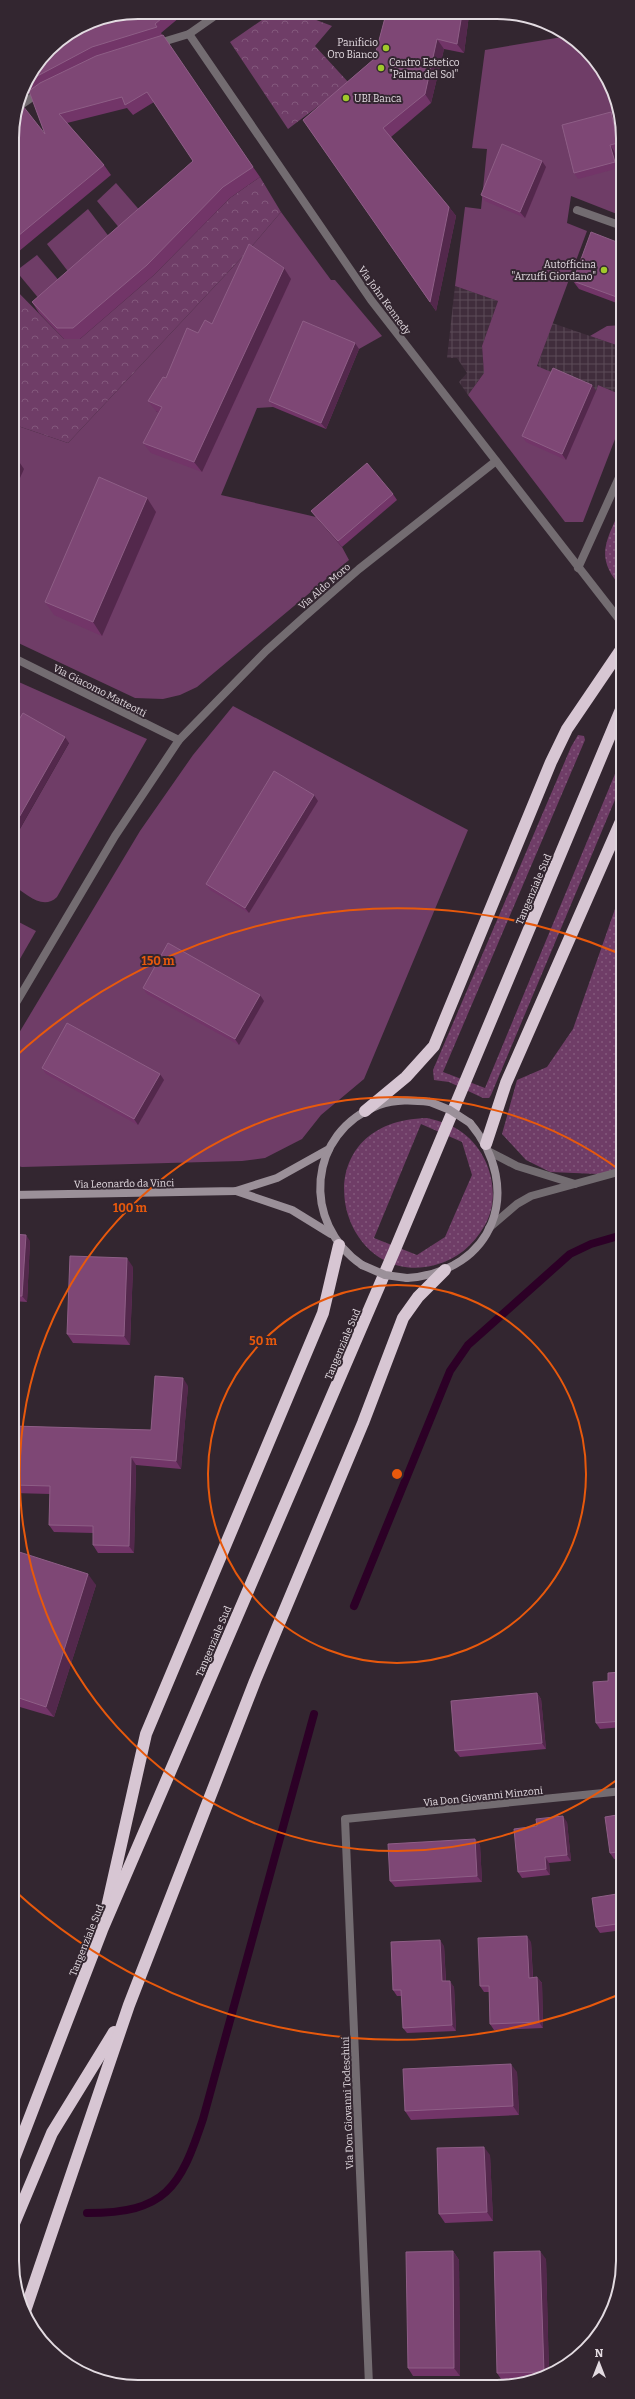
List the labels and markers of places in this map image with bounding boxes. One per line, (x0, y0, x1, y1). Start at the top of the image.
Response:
place label: Panificio Oro Bianco (327, 37, 378, 61)
marker: Panificio Oro Bianco (381, 43, 391, 53)
place label: Centro Estetico "Palma del Sol" (389, 57, 460, 81)
marker: Centro Estetico "Palma del Sol" (376, 63, 386, 73)
marker: UBI Banca (341, 93, 351, 103)
place label: UBI Banca (354, 93, 402, 105)
place label: Autofficina "Arzuffi Giordano" (512, 259, 597, 283)
marker: Autofficina "Arzuffi Giordano" (599, 265, 609, 275)
centre of rings (390, 1467, 404, 1481)

